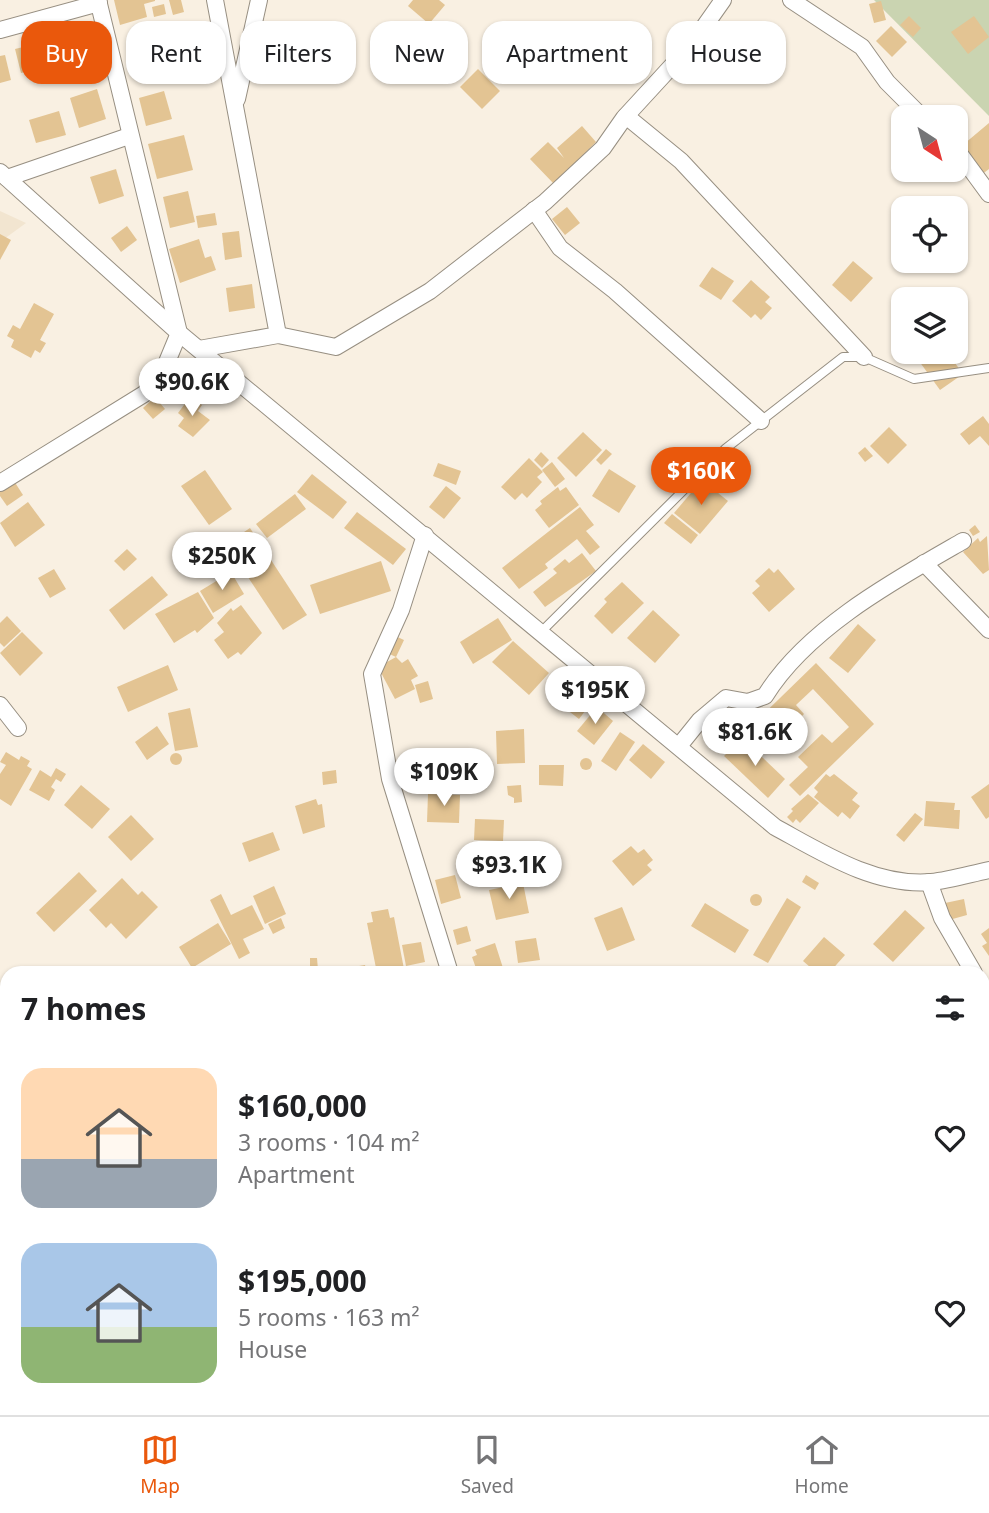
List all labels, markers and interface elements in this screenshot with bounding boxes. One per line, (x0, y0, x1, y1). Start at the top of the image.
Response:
chip: Buy (21, 21, 112, 84)
chip: Rent (126, 21, 226, 84)
chip: Filters (240, 21, 356, 84)
chip: New (370, 21, 468, 84)
chip: Apartment (482, 21, 652, 84)
chip: House (666, 21, 786, 84)
north arrow (891, 105, 968, 182)
map controls (891, 105, 968, 364)
button: locate (891, 196, 968, 273)
button: layers (891, 287, 968, 364)
pin: $90.6K (135, 358, 249, 418)
text: $90.6K (155, 365, 229, 397)
pin: $160K (652, 448, 750, 507)
text: $160K (667, 454, 735, 486)
pin: $250K (173, 532, 271, 592)
text: $250K (188, 539, 256, 571)
pin: $195K (546, 666, 644, 726)
text: $195K (561, 673, 629, 705)
pin: $81.6K (698, 708, 812, 768)
text: $81.6K (718, 715, 792, 747)
pin: $109K (395, 748, 493, 808)
text: $109K (410, 755, 478, 787)
pin: $93.1K (452, 842, 566, 901)
text: $93.1K (472, 848, 546, 880)
text: 7 homes (21, 988, 146, 1029)
icon: filters (931, 989, 969, 1027)
text: $160,000 (238, 1085, 367, 1126)
icon: home (77, 1096, 161, 1180)
icon: heart (931, 1119, 969, 1157)
text: 3 rooms · 104 m² (238, 1126, 420, 1158)
text: Apartment (238, 1158, 355, 1190)
text: $195,000 (238, 1260, 367, 1301)
icon: home (77, 1271, 161, 1355)
icon: heart (931, 1294, 969, 1332)
text: 5 rooms · 163 m² (238, 1301, 420, 1333)
text: House (238, 1333, 307, 1365)
tab: Map (140, 1431, 180, 1499)
tab: Saved (461, 1431, 514, 1499)
tab: Home (795, 1431, 849, 1499)

